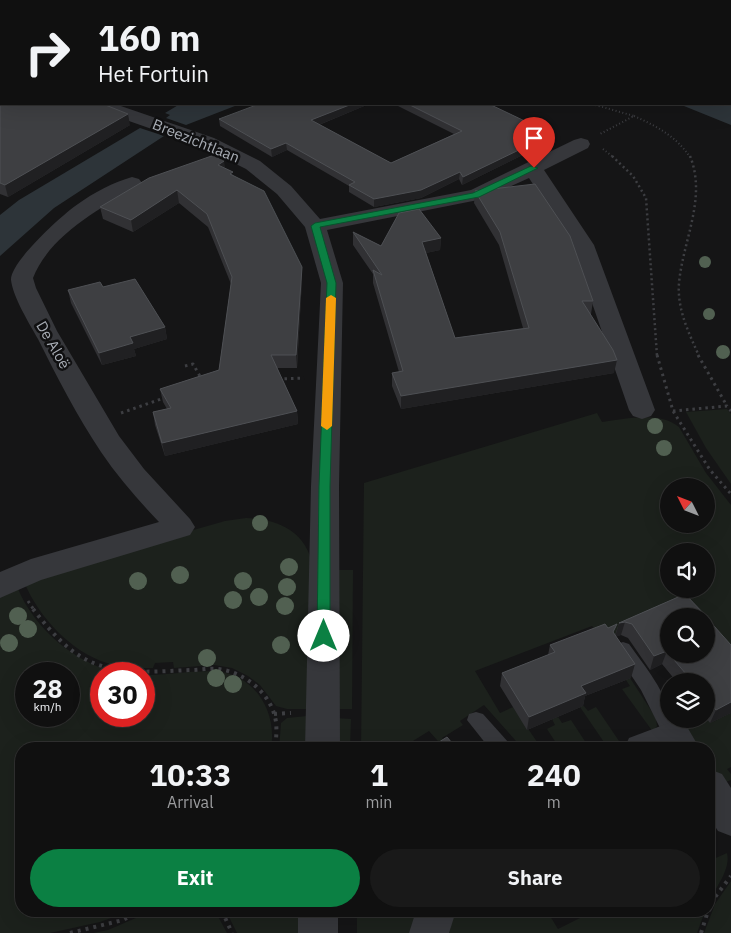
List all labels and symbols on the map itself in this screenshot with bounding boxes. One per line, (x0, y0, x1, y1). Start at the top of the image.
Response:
street label: Breezichtlaan (150, 114, 243, 167)
pin (513, 117, 555, 168)
street label: De Aloë (32, 317, 75, 372)
north arrow (660, 478, 715, 532)
position arrow (297, 609, 349, 661)
speed limit sign: 30 (90, 662, 155, 727)

